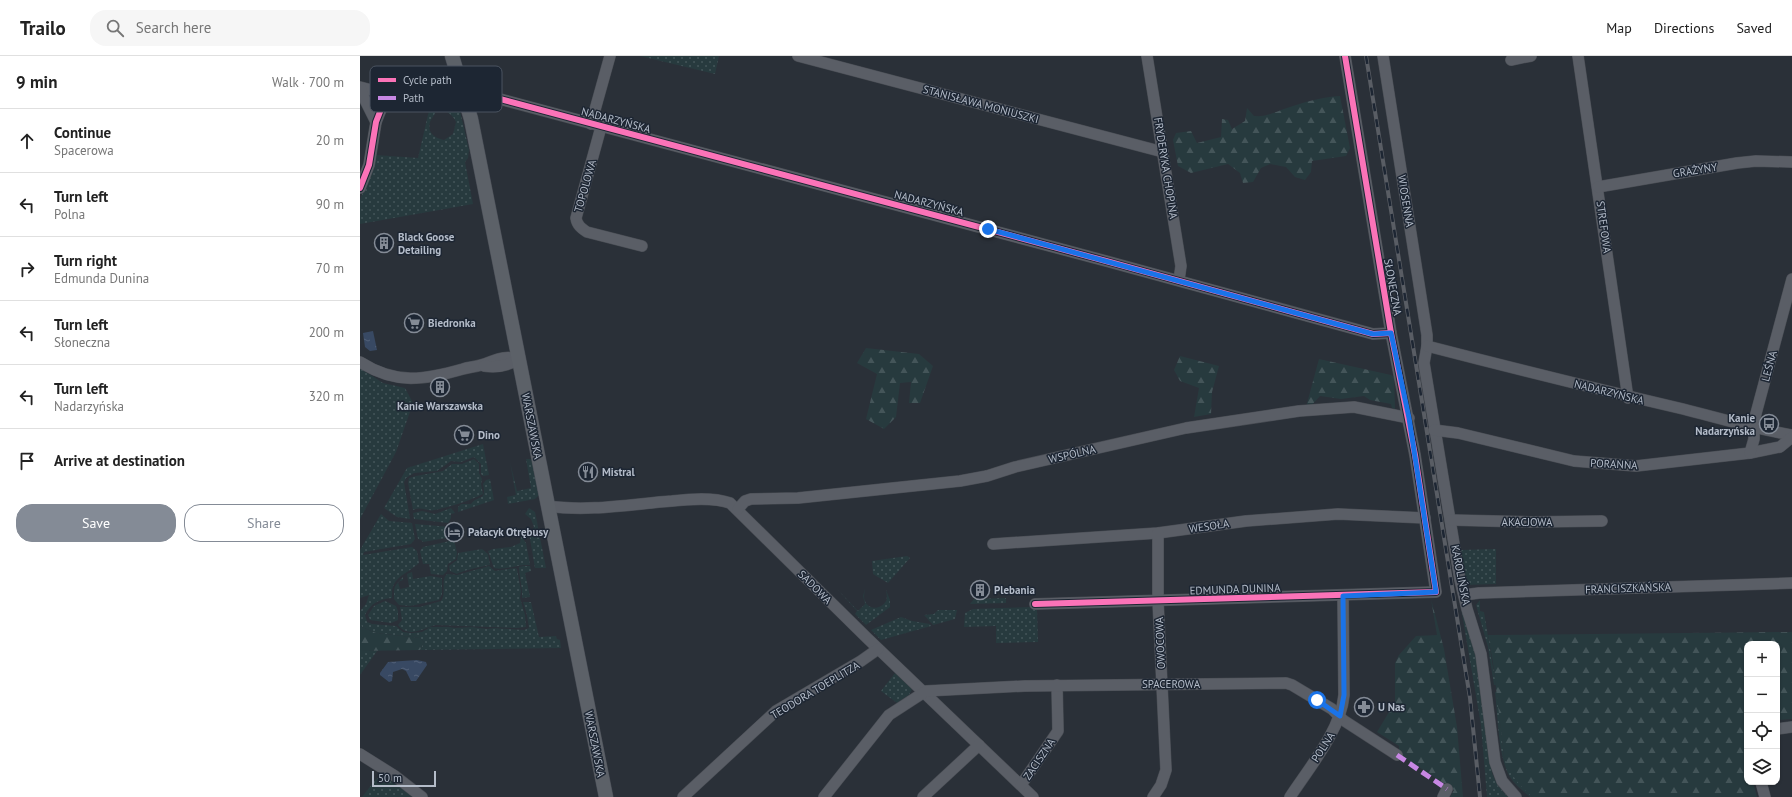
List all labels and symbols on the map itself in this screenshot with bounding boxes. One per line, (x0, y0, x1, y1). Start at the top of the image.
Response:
legend (370, 66, 502, 112)
text: Cycle path (403, 73, 452, 87)
street label: STANISŁAWA MONIUSZKI (922, 82, 1040, 126)
text: Path (403, 91, 424, 105)
street label: NADARZYŃSKA (580, 104, 653, 136)
street label: FRYDERYKA CHOPINA (1151, 116, 1181, 220)
street label: TOPOLOWA (571, 158, 599, 214)
street label: GRAŻYNY (1672, 159, 1719, 180)
street label: WIOSENNA (1395, 174, 1417, 229)
street label: NADARZYŃSKA (893, 187, 966, 219)
street label: STREFOWA (1593, 200, 1615, 255)
route end (979, 220, 997, 238)
place label: Black Goose Detailing (398, 230, 455, 257)
building icon: Black Goose Detailing (373, 232, 395, 254)
street label: SŁONECZNA (1381, 257, 1405, 317)
supermarket icon: Biedronka (403, 312, 425, 334)
place label: Biedronka (428, 316, 476, 330)
street label: LEŚNA (1758, 349, 1780, 383)
building icon: Kanie Warszawska (429, 376, 451, 398)
street label: NADARZYŃSKA (1573, 377, 1646, 408)
street label: WARSZAWSKA (519, 392, 545, 461)
place label: Kanie Warszawska (397, 399, 483, 413)
place label: Kanie Nadarzyńska (1695, 411, 1755, 438)
bus stop icon: Kanie Nadarzyńska (1758, 413, 1780, 435)
supermarket icon: Dino (453, 424, 475, 446)
place label: Dino (478, 428, 500, 442)
street label: WSPÓLNA (1047, 442, 1097, 466)
street label: PORANNA (1590, 456, 1639, 472)
restaurant icon: Mistral (577, 461, 599, 483)
place label: Mistral (602, 465, 636, 479)
street label: AKACJOWA (1502, 515, 1553, 529)
street label: WESOŁA (1188, 516, 1231, 536)
hotel icon: Pałacyk Otrębusy (443, 521, 465, 543)
place label: Pałacyk Otrębusy (468, 525, 549, 539)
street label: KAROLIŃSKA (1448, 544, 1474, 607)
street label: SADOWA (795, 567, 835, 607)
building icon: Plebania (969, 579, 991, 601)
street label: FRANCISZKAŃSKA (1585, 579, 1672, 596)
street label: EDMUNDA DUNINA (1189, 580, 1281, 598)
place label: Plebania (994, 583, 1035, 597)
street label: OWOCOWA (1152, 616, 1168, 669)
street label: TEODORA TOEPLITZA (768, 658, 862, 722)
street label: SPACEROWA (1142, 677, 1201, 691)
route start (1308, 691, 1326, 709)
pharmacy icon: U Nas (1353, 696, 1375, 718)
place label: U Nas (1378, 700, 1405, 714)
street label: WARSZAWSKA (582, 710, 608, 779)
street label: POLNA (1308, 729, 1338, 765)
street label: ZACISZNA (1020, 735, 1058, 782)
scale bar (372, 769, 436, 788)

